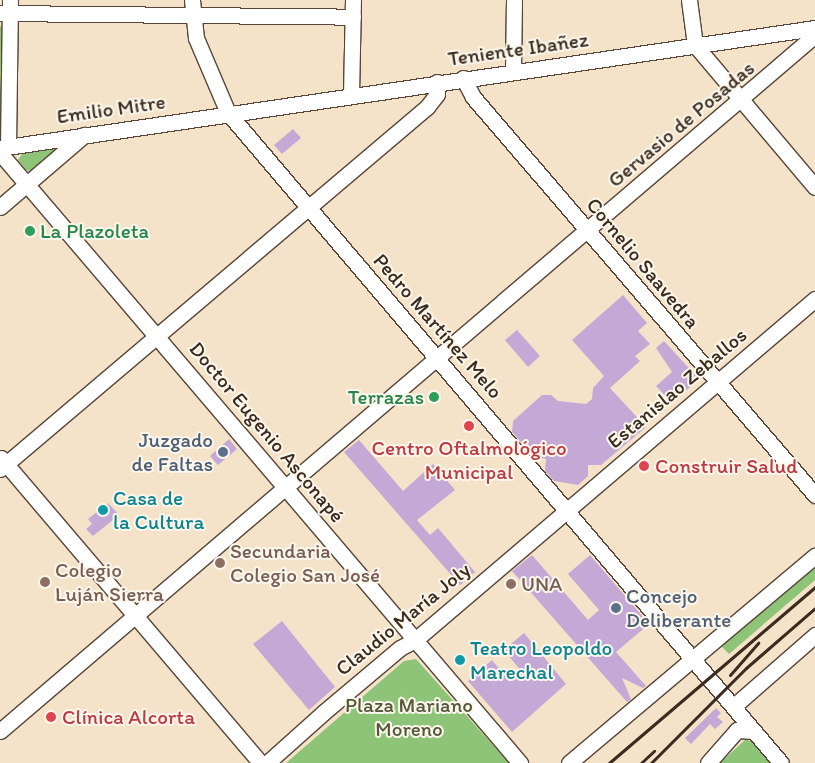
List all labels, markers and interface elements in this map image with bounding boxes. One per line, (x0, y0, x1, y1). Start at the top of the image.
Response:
street label: Teniente Ibañez (446, 27, 590, 71)
street label: Gervasio de Posadas (603, 56, 759, 192)
street label: Emilio Mitre (55, 89, 167, 129)
street label: Cornelio Saavedra (581, 192, 705, 334)
place label: La Plazoleta (40, 218, 150, 244)
marker: La Plazoleta (24, 225, 36, 237)
street label: Pedro Martínez Melo (368, 248, 508, 404)
street label: Estanislao Zeballos (602, 322, 752, 454)
street label: Doctor Eugenio Asconapé (184, 336, 350, 528)
place label: Terrazas (348, 384, 424, 410)
marker: Terrazas (428, 391, 440, 403)
marker: Centro Oftalmológico Municipal (462, 419, 476, 433)
place label: Juzgado de Faltas (132, 427, 213, 477)
place label: Centro Oftalmológico Municipal (371, 435, 567, 485)
marker: Juzgado de Faltas (217, 446, 229, 458)
place label: Construir Salud (655, 453, 798, 479)
marker: Construir Salud (637, 459, 651, 473)
place label: Casa de la Cultura (113, 485, 204, 535)
marker: Casa de la Cultura (97, 504, 109, 516)
place label: Secundaria Colegio San José (230, 538, 381, 588)
place label: Colegio Luján Sierra (55, 557, 163, 607)
marker: Secundaria Colegio San José (214, 557, 226, 569)
street label: Claudio María Joly (330, 557, 476, 681)
place label: UNA (521, 571, 563, 597)
marker: Colegio Luján Sierra (39, 576, 51, 588)
marker: UNA (505, 578, 517, 590)
place label: Concejo Deliberante (626, 583, 731, 633)
marker: Concejo Deliberante (610, 602, 622, 614)
place label: Teatro Leopoldo Marechal (470, 635, 612, 685)
marker: Teatro Leopoldo Marechal (454, 654, 466, 666)
park label: Plaza Mariano Moreno (345, 692, 473, 742)
place label: Clínica Alcorta (62, 704, 195, 730)
marker: Clínica Alcorta (44, 710, 58, 724)

